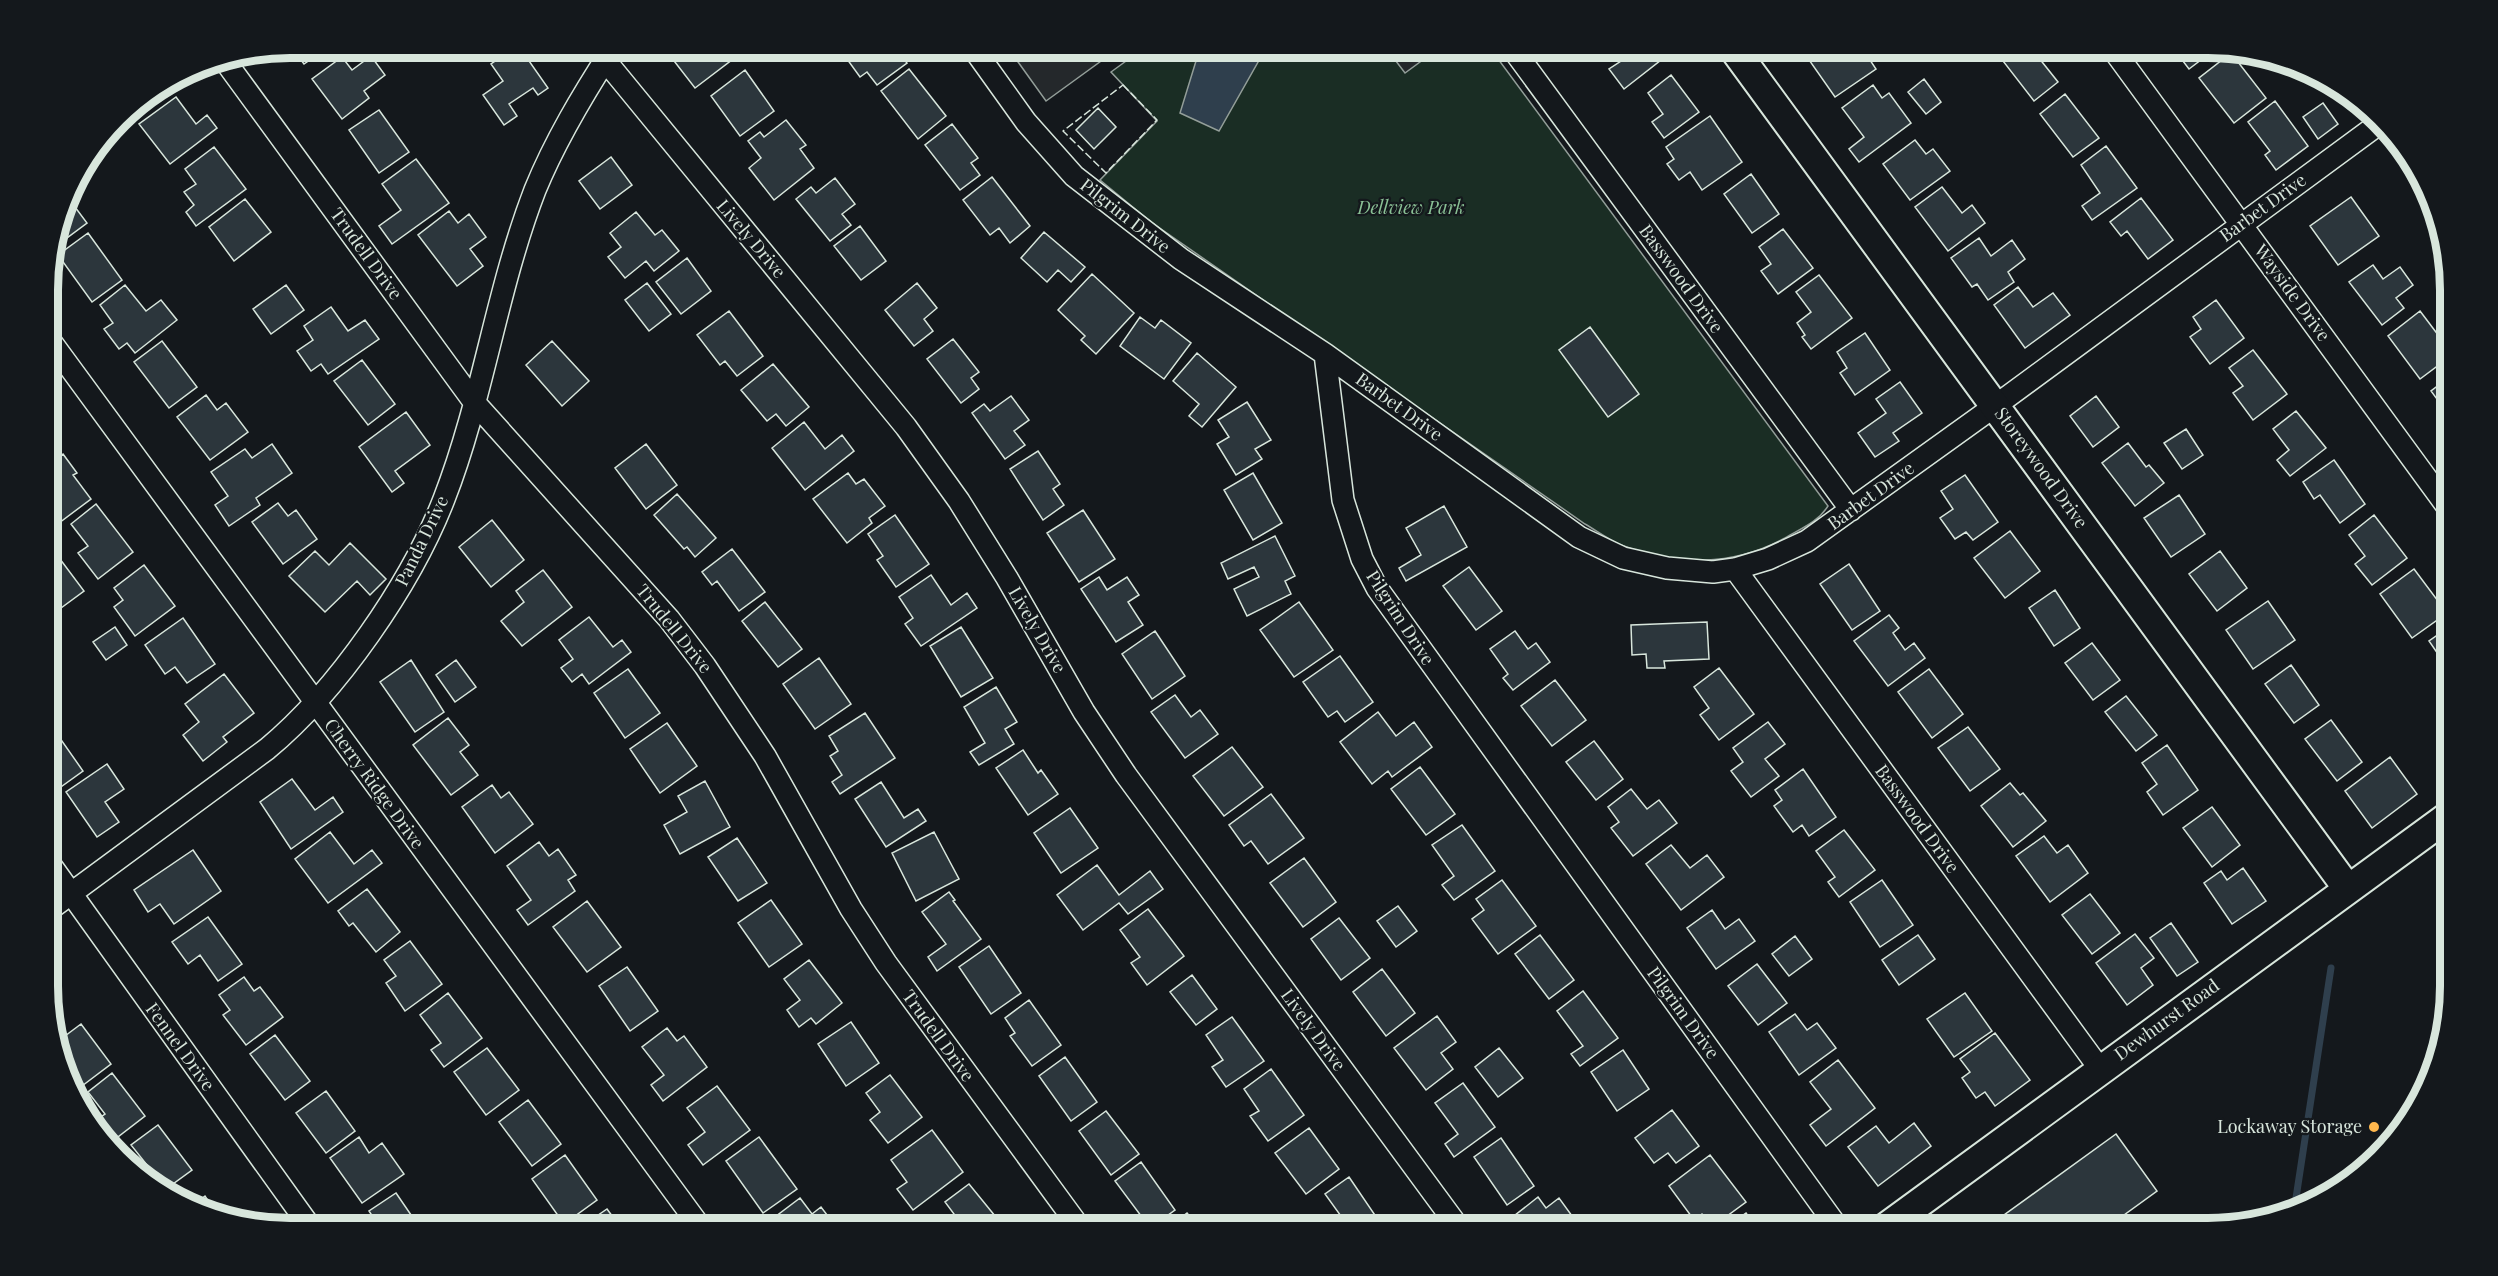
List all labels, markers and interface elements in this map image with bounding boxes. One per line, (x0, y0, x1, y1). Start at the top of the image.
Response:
street label: Barbet Drive (2214, 168, 2311, 247)
street label: Pilgrim Drive (1076, 172, 1176, 258)
street label: Lively Drive (712, 194, 792, 283)
park label: Dellview Park (1356, 195, 1465, 219)
street label: Trudell Drive (325, 203, 408, 304)
street label: Basswood Drive (1634, 219, 1729, 338)
street label: Wayside Drive (2249, 238, 2336, 346)
street label: Barbet Drive (1351, 367, 1448, 446)
street label: Storeywood Drive (1990, 402, 2094, 533)
street label: Barbet Drive (1822, 456, 1919, 535)
street label: Panda Drive (389, 491, 453, 590)
street label: Pilgrim Drive (1361, 566, 1440, 669)
street label: Trudell Drive (631, 579, 718, 678)
street label: Lively Drive (1004, 582, 1072, 677)
street label: Cherry Ridge Drive (319, 713, 430, 853)
street label: Basswood Drive (1870, 759, 1965, 878)
street label: Pilgrim Drive (1642, 962, 1725, 1063)
street label: Dewhurst Road (2109, 973, 2224, 1065)
street label: Lively Drive (1276, 984, 1352, 1075)
street label: Trudell Drive (897, 985, 980, 1086)
street label: Fennel Drive (141, 998, 221, 1095)
place label: Lockaway Storage (2217, 1114, 2362, 1138)
marker: Lockaway Storage (2367, 1120, 2381, 1134)

